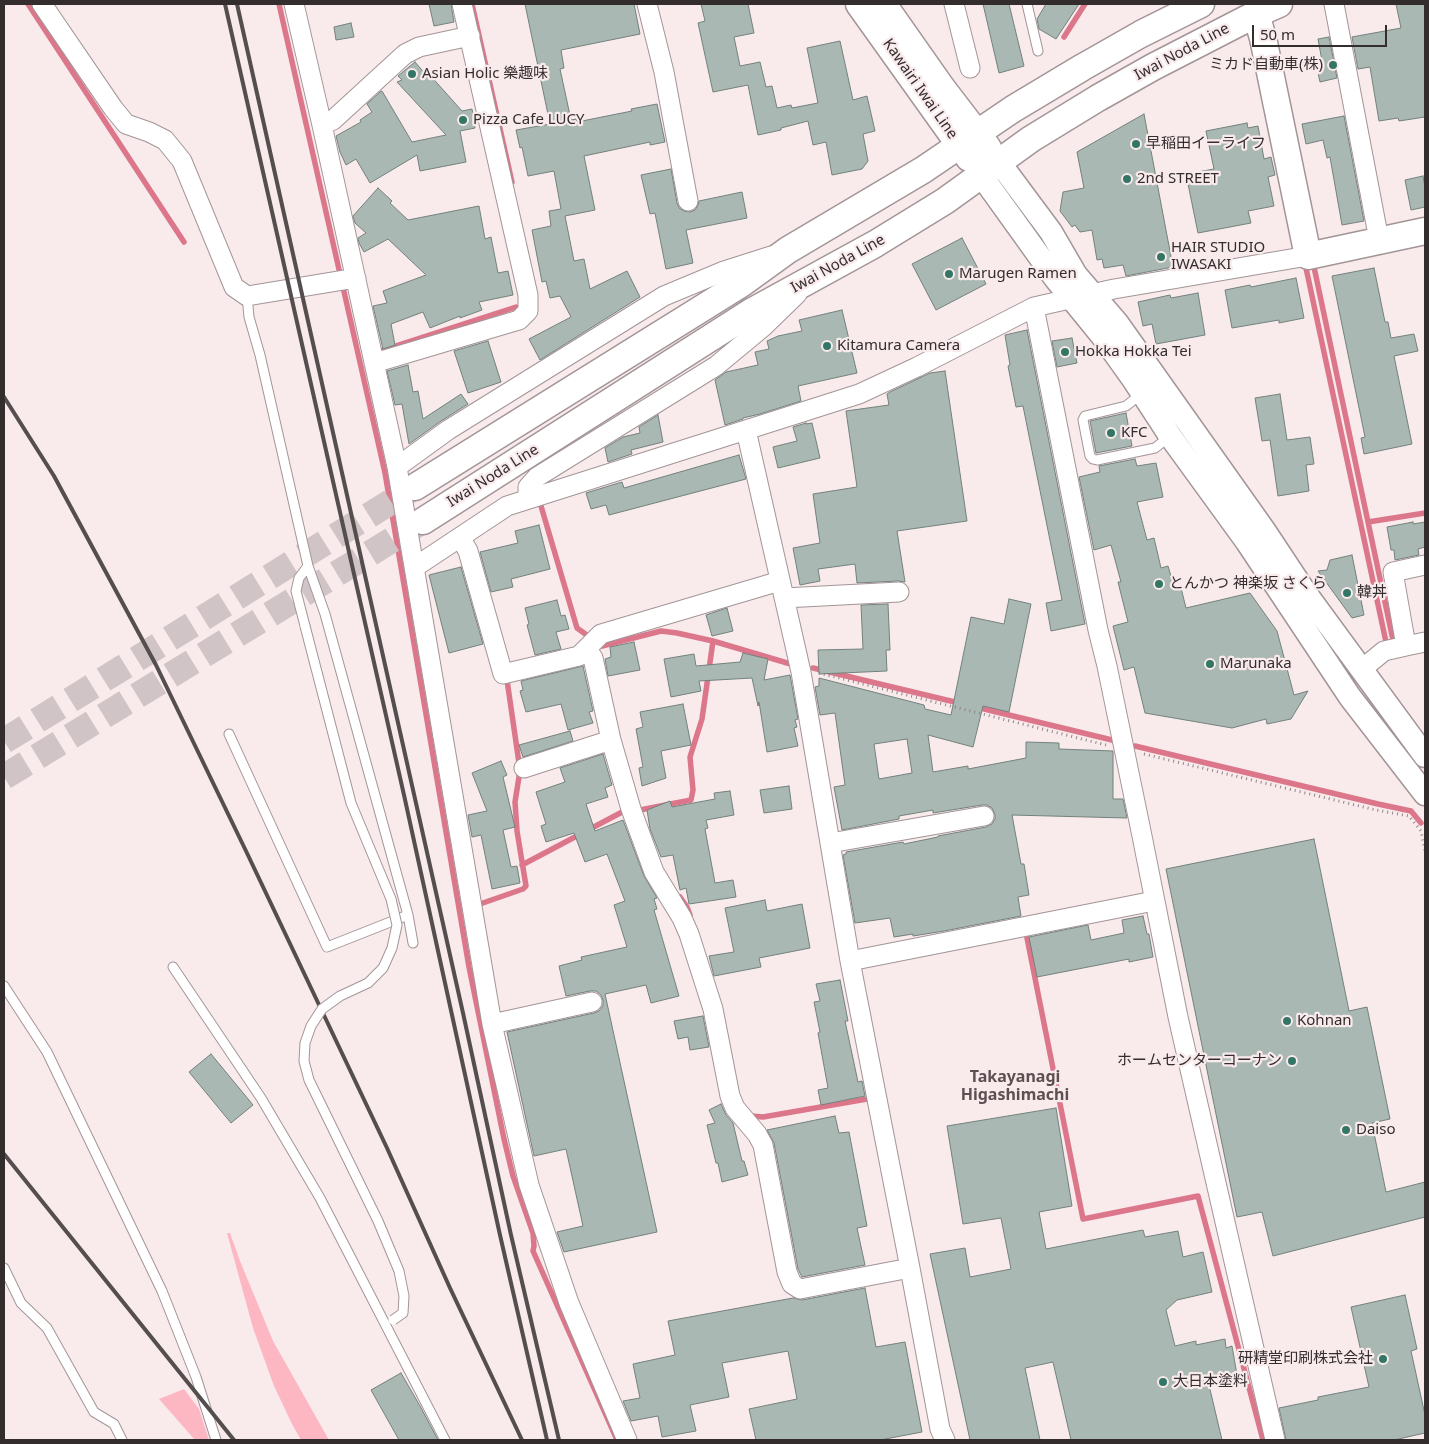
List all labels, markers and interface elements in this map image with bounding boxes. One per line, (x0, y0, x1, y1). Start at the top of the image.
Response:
scale bar (1254, 15, 1389, 47)
street label: Iwai Noda Line (1132, 20, 1232, 84)
text: 50 m (1260, 24, 1295, 44)
street label: Kawairi Iwai Line (879, 35, 961, 143)
place label: ミカド自動車(株) (1209, 56, 1323, 74)
marker: ミカド自動車(株) (1327, 59, 1339, 71)
place label: Asian Holic 樂趣味 (422, 65, 548, 83)
marker: Asian Holic 樂趣味 (406, 68, 418, 80)
place label: Pizza Cafe LUCY (473, 111, 584, 129)
marker: Pizza Cafe LUCY (457, 114, 469, 126)
place label: 早稲田イーライフ (1146, 135, 1266, 153)
marker: 早稲田イーライフ (1130, 138, 1142, 150)
place label: 2nd STREET (1137, 170, 1219, 188)
marker: 2nd STREET (1121, 173, 1133, 185)
street label: Iwai Noda Line (788, 231, 888, 297)
place label: HAIR STUDIO IWASAKI (1171, 239, 1265, 274)
marker: HAIR STUDIO IWASAKI (1155, 251, 1167, 263)
place label: Marugen Ramen (959, 265, 1077, 283)
marker: Marugen Ramen (943, 268, 955, 280)
place label: Kitamura Camera (837, 337, 960, 355)
marker: Kitamura Camera (821, 340, 833, 352)
place label: Hokka Hokka Tei (1075, 343, 1192, 361)
marker: Hokka Hokka Tei (1059, 346, 1071, 358)
place label: KFC (1121, 424, 1148, 442)
marker: KFC (1105, 427, 1117, 439)
street label: Iwai Noda Line (444, 441, 542, 511)
place label: とんかつ 神楽坂 さくら (1169, 575, 1327, 593)
marker: とんかつ 神楽坂 さくら (1153, 578, 1165, 590)
place label: 韓丼 (1357, 584, 1387, 602)
marker: 韓丼 (1341, 587, 1353, 599)
place label: Marunaka (1220, 655, 1292, 673)
marker: Marunaka (1204, 658, 1216, 670)
place label: Kohnan (1297, 1012, 1352, 1030)
marker: Kohnan (1281, 1015, 1293, 1027)
place label: ホームセンターコーナン (1117, 1052, 1282, 1070)
marker: ホームセンターコーナン (1286, 1055, 1298, 1067)
district label: Takayanagi Higashimachi (961, 1067, 1069, 1105)
place label: Daiso (1356, 1121, 1395, 1139)
marker: Daiso (1340, 1124, 1352, 1136)
place label: 研精堂印刷株式会社 (1238, 1350, 1373, 1368)
marker: 研精堂印刷株式会社 (1377, 1353, 1389, 1365)
place label: 大日本塗料 (1173, 1373, 1248, 1391)
marker: 大日本塗料 (1157, 1376, 1169, 1388)

